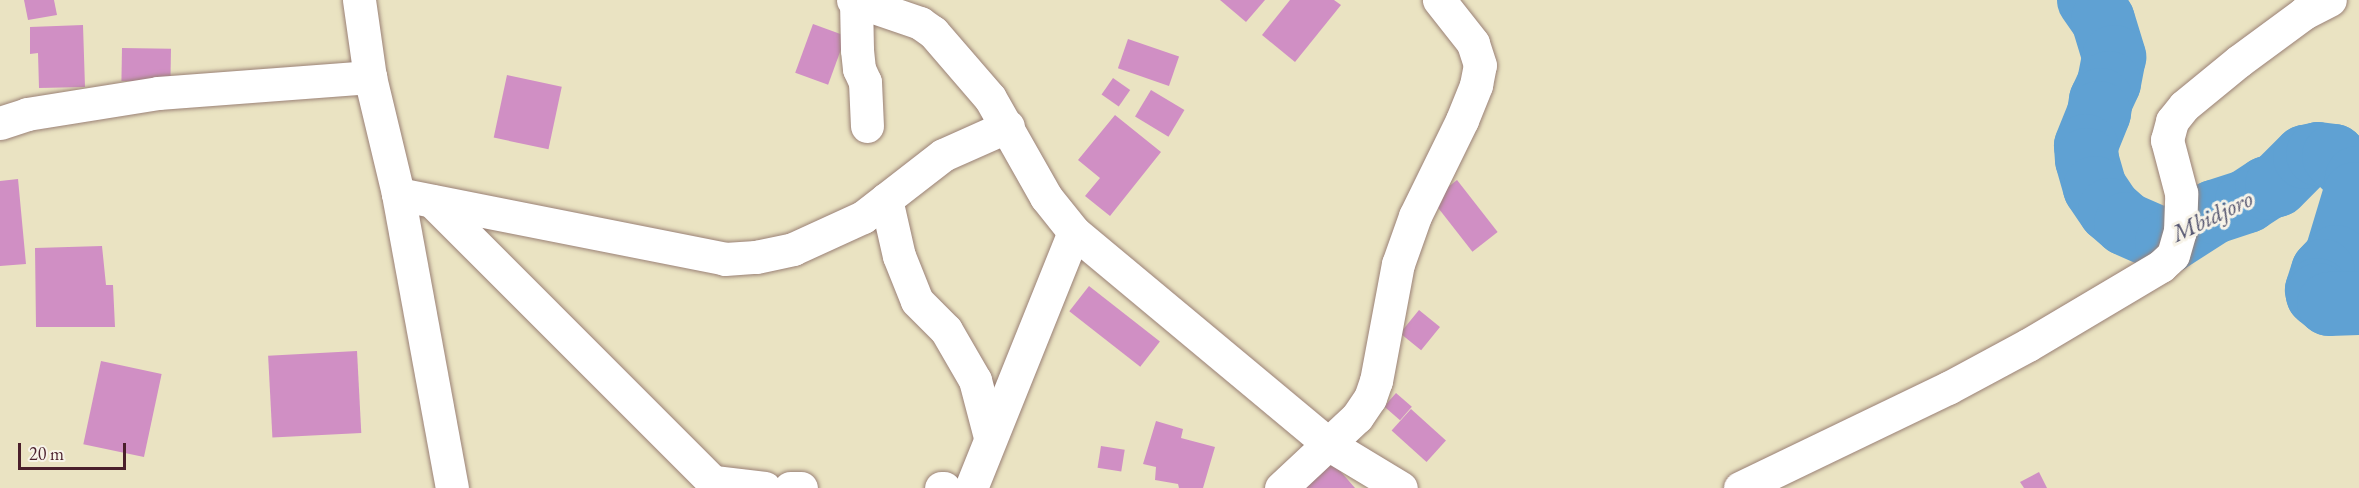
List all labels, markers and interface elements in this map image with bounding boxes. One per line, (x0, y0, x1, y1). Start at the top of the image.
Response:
water label: Mbidjoro (2167, 184, 2257, 248)
scale bar (21, 431, 129, 469)
text: 20 m (29, 442, 64, 465)

